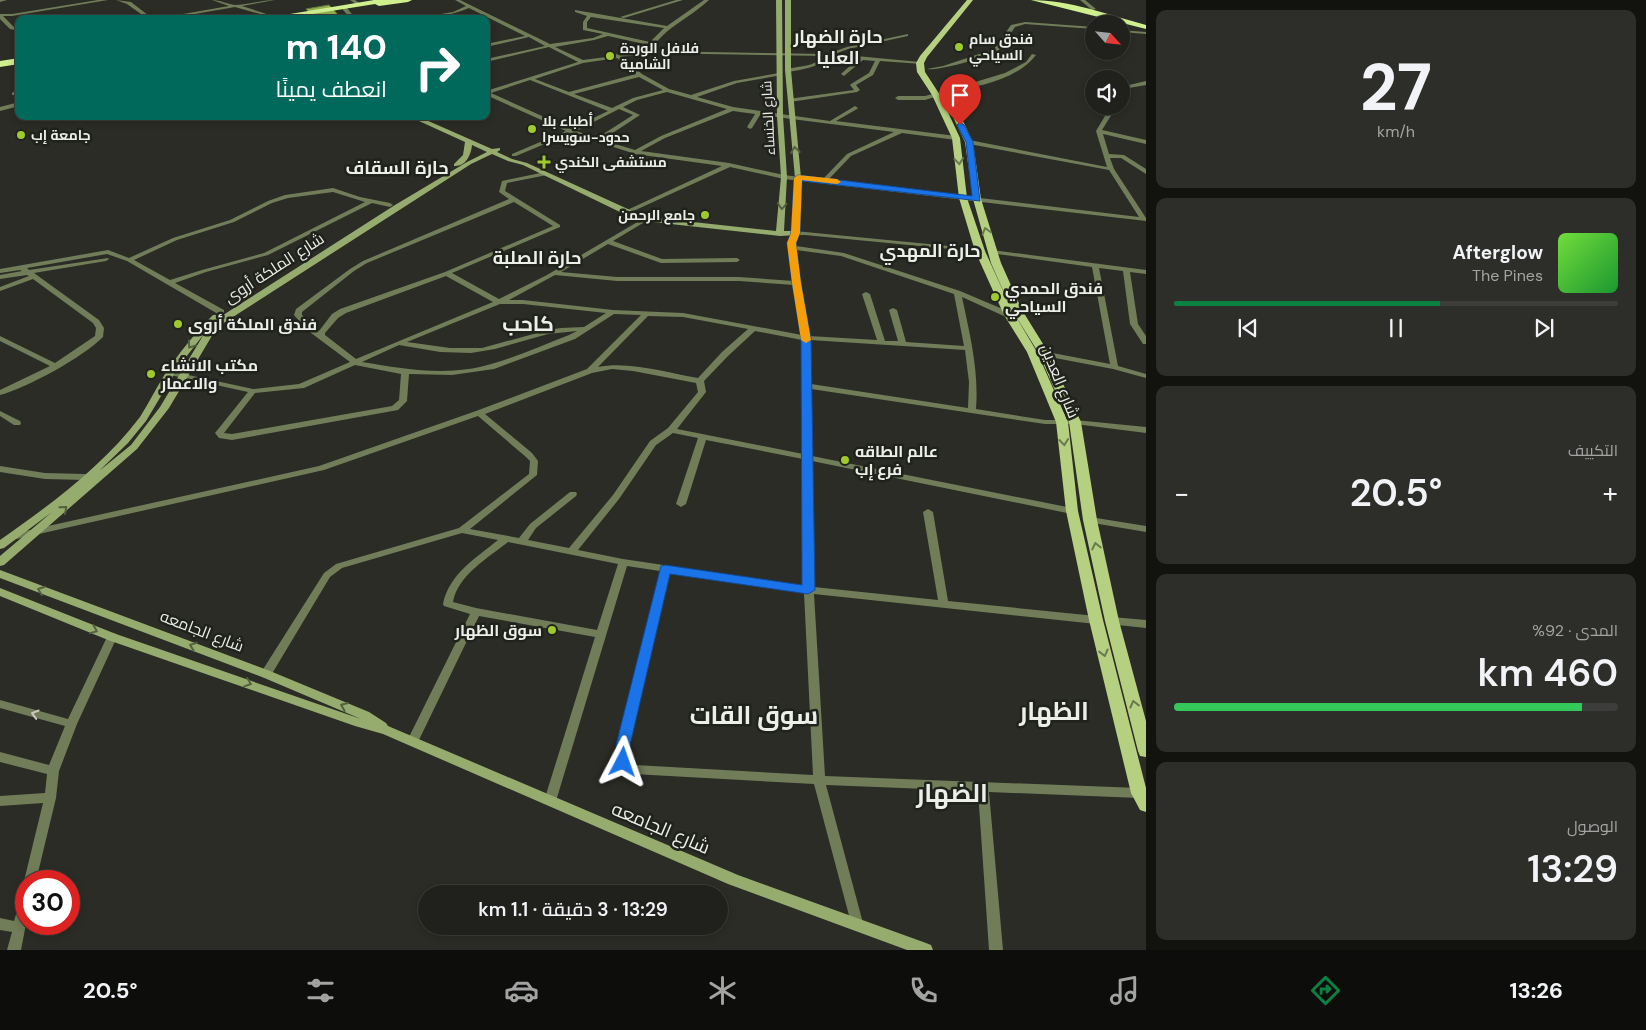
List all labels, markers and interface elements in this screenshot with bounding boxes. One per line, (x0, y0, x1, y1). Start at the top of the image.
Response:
north arrow (1085, 15, 1130, 60)
map controls (1085, 15, 1130, 115)
text: 140 m (286, 24, 387, 70)
district label: حارة الضهار العليا (792, 25, 883, 70)
place label: فندق سام السياحي (969, 30, 1033, 67)
icon: right (405, 35, 470, 100)
place label: فلافل الوردة الشامية (620, 39, 699, 73)
marker: فندق سام السياحي (953, 41, 965, 53)
text: 27 (1360, 46, 1432, 130)
marker: فلافل الوردة الشامية (604, 50, 616, 62)
button: sound (1085, 70, 1130, 115)
pin (939, 74, 981, 125)
text: انعطف يمينًا (276, 75, 387, 104)
street label: شارع الخنساء (757, 80, 779, 156)
icon: arrive (946, 81, 974, 109)
place label: أطباء بلا حدود-سويسرا (542, 112, 630, 146)
text: km/h (1377, 121, 1415, 142)
marker: أطباء بلا حدود-سويسرا (526, 123, 538, 135)
place label: جامعة إب (31, 126, 91, 145)
marker: جامعة إب (15, 129, 27, 141)
one-way arrow (790, 145, 801, 153)
place label: مستشفى الكندي (555, 153, 667, 173)
marker: مستشفى الكندي (537, 155, 551, 169)
district label: حارة السقاف (345, 156, 449, 180)
one-way arrow (953, 158, 964, 166)
one-way arrow (777, 202, 788, 210)
place label: جامع الرحمن (618, 206, 695, 225)
marker: جامع الرحمن (699, 209, 711, 221)
one-way arrow (981, 227, 991, 236)
street label: شارع الملكة أروى (220, 228, 329, 309)
district label: حارة المهدي (879, 239, 981, 265)
text: Afterglow (1452, 240, 1543, 265)
district label: حارة الصلبة (493, 246, 581, 270)
text: The Pines (1472, 265, 1543, 286)
place label: فندق الحمدي السياحي (1005, 278, 1103, 319)
marker: فندق الحمدي السياحي (989, 291, 1001, 303)
district label: كاحب (502, 310, 554, 338)
place label: فندق الملكة أروى (188, 314, 317, 335)
icon: previous (1234, 314, 1262, 342)
icon: pause (1382, 314, 1410, 342)
icon: next (1530, 314, 1558, 342)
marker: فندق الملكة أروى (172, 318, 184, 330)
one-way arrow (188, 339, 197, 349)
street label: شارع العدين (1035, 341, 1084, 422)
place label: مكتب الانشاء والاعمار (160, 355, 258, 394)
marker: مكتب الانشاء والاعمار (145, 368, 157, 380)
one-way arrow (1058, 438, 1069, 446)
text: التكييف (1568, 440, 1618, 461)
place label: عالم الطاقه فرع إب (855, 441, 938, 481)
marker: عالم الطاقه فرع إب (839, 454, 851, 466)
text: 20.5° (1350, 468, 1442, 518)
text: − (1174, 475, 1189, 512)
text: + (1603, 475, 1618, 512)
one-way arrow (59, 505, 68, 514)
one-way arrow (1091, 542, 1102, 551)
one-way arrow (37, 585, 46, 596)
street label: شارع الجامعه (157, 605, 247, 658)
place label: سوق الظهار (454, 620, 542, 641)
text: المدى · 92% (1532, 620, 1618, 641)
one-way arrow (89, 623, 98, 634)
marker: سوق الظهار (546, 624, 558, 636)
one-way arrow (189, 642, 198, 652)
one-way arrow (1098, 648, 1109, 657)
text: 460 km (1478, 648, 1618, 698)
one-way arrow (243, 677, 251, 687)
district label: الظهار (1018, 695, 1089, 728)
district label: سوق القات (690, 699, 818, 732)
one-way arrow (1129, 700, 1140, 709)
one-way arrow (340, 702, 349, 712)
one-way arrow (32, 709, 40, 719)
position arrow (596, 735, 648, 787)
district label: الضهار (915, 777, 988, 810)
street label: شارع الجامعه (608, 796, 714, 861)
text: الوصول (1567, 816, 1618, 837)
text: 13:29 (1527, 844, 1618, 894)
speed limit sign: 30 (15, 870, 80, 935)
text: 13:29 · 3 دقيقة · 1.1 km (478, 897, 668, 922)
icon: filters (303, 973, 338, 1008)
icon: car (504, 973, 539, 1008)
icon: climate (705, 973, 740, 1008)
icon: phone (906, 973, 941, 1008)
icon: music (1107, 973, 1142, 1008)
icon: directions (1308, 973, 1343, 1008)
text: 20.5° (83, 976, 137, 1005)
text: 13:26 (1509, 976, 1563, 1005)

